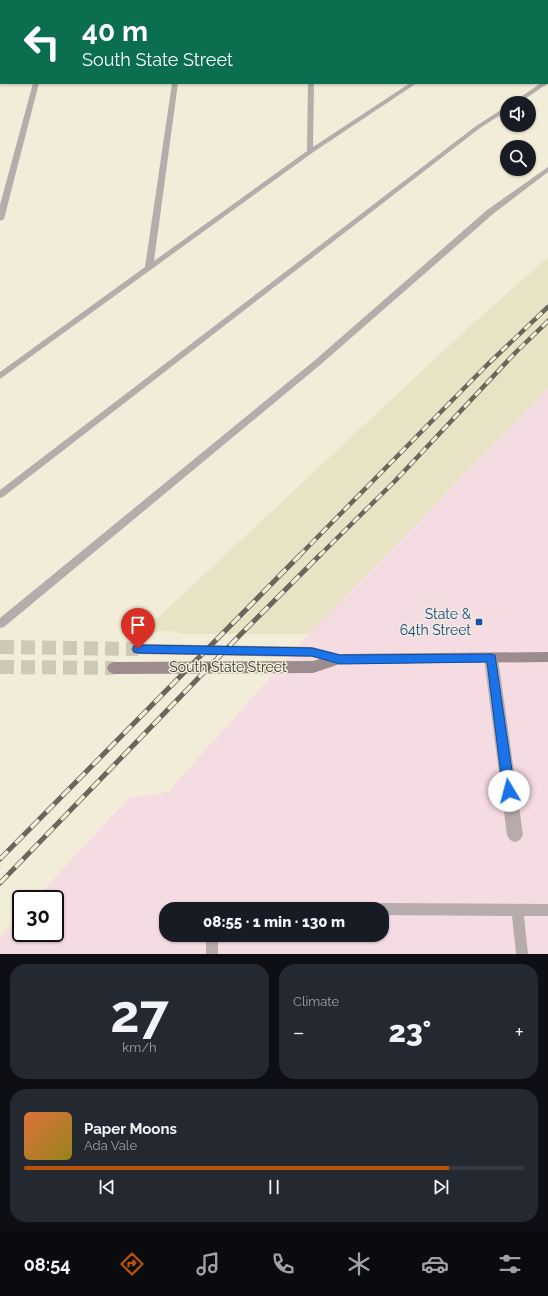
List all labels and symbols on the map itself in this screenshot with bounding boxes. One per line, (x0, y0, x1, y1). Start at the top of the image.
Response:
place label: State & 64th Street (400, 606, 472, 638)
pin (121, 608, 155, 649)
marker: State & 64th Street (474, 617, 484, 627)
street label: South State Street (169, 659, 287, 675)
position arrow (488, 770, 530, 812)
speed limit sign: 30 (12, 890, 64, 942)

